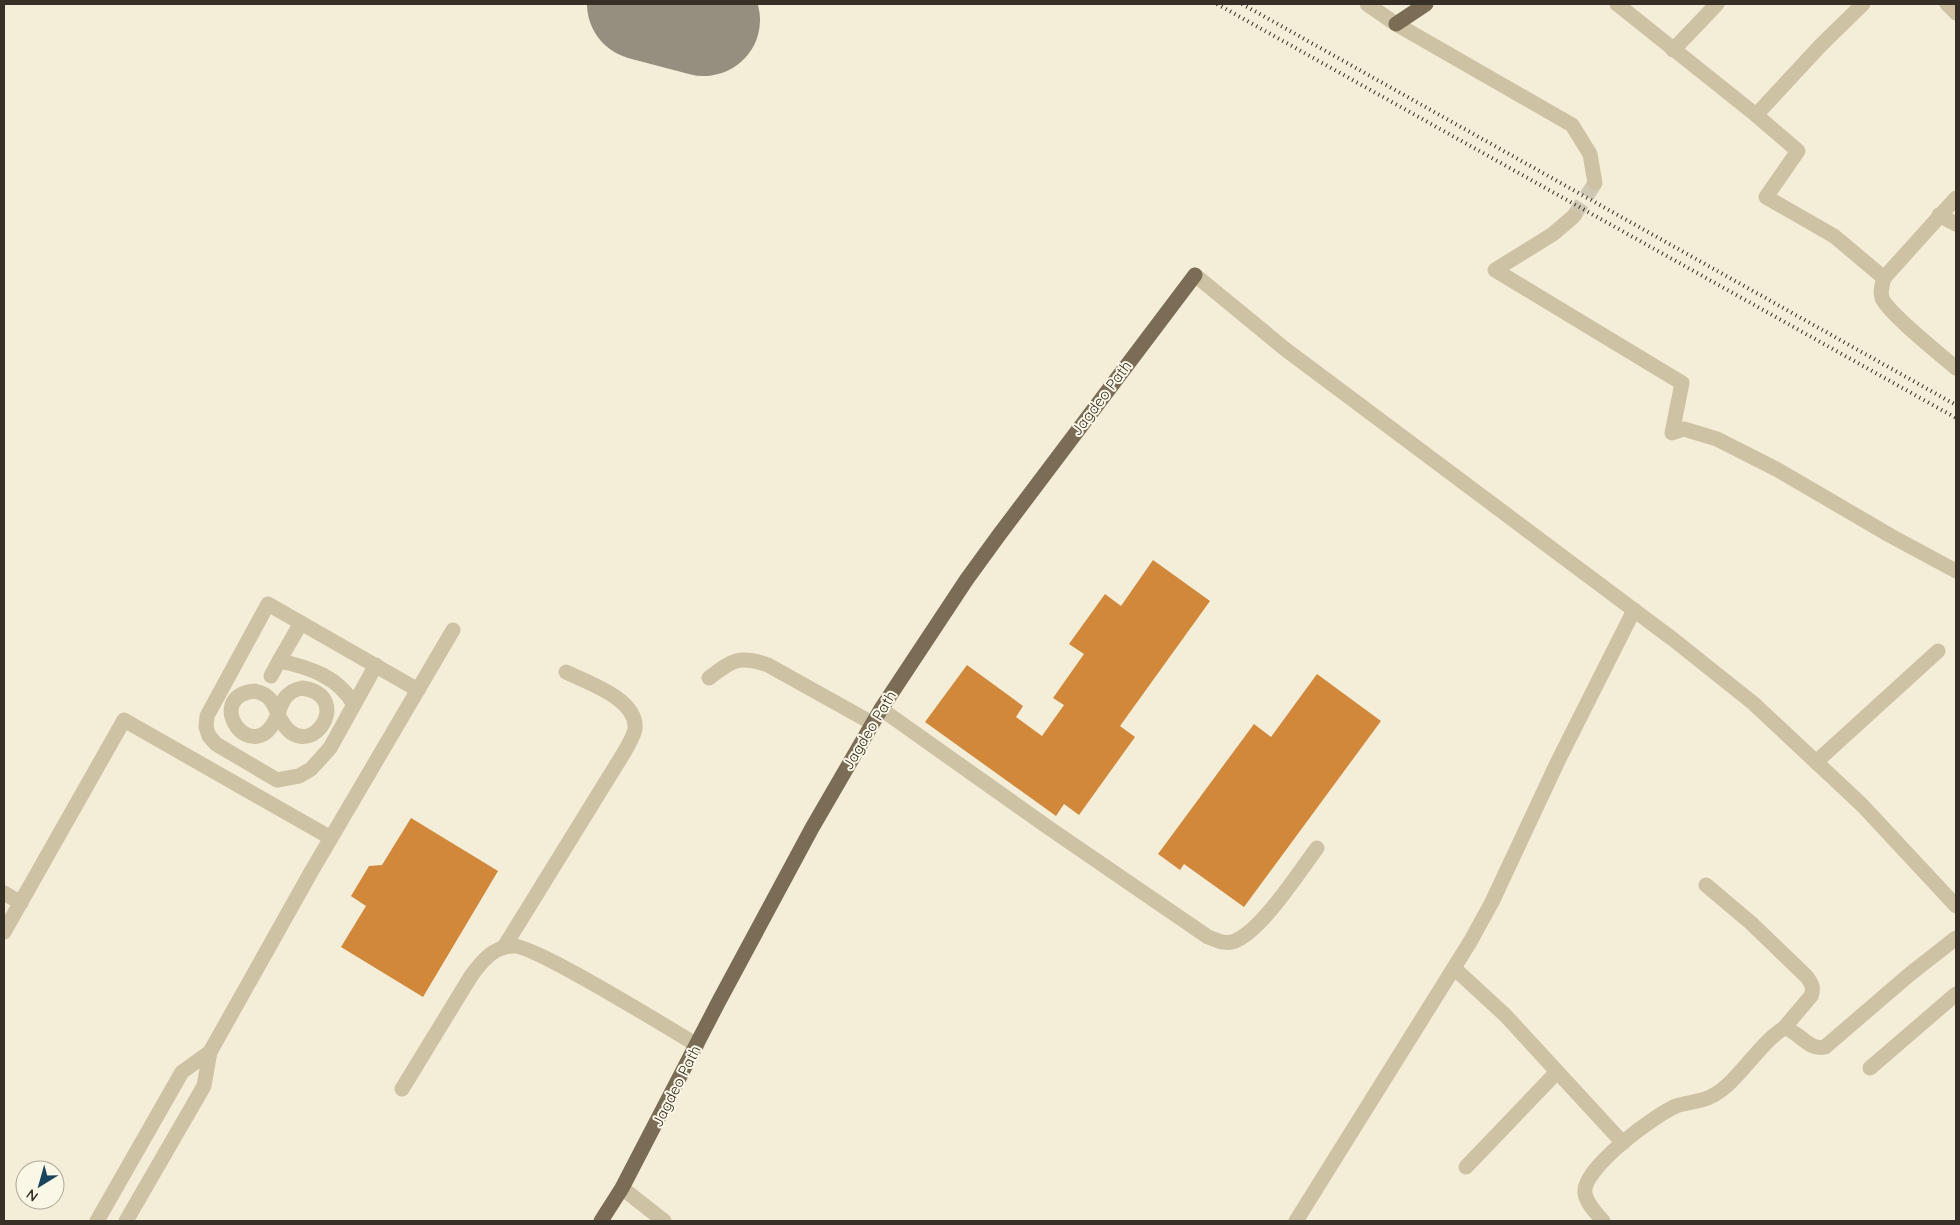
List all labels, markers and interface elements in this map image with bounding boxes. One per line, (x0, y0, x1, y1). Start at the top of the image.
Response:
street label: Jagdeo Path (1067, 357, 1135, 439)
street label: Jagdeo Path (838, 687, 900, 773)
street label: Jagdeo Path (647, 1042, 705, 1130)
north arrow (15, 1160, 65, 1210)
text: N (23, 1185, 42, 1206)

